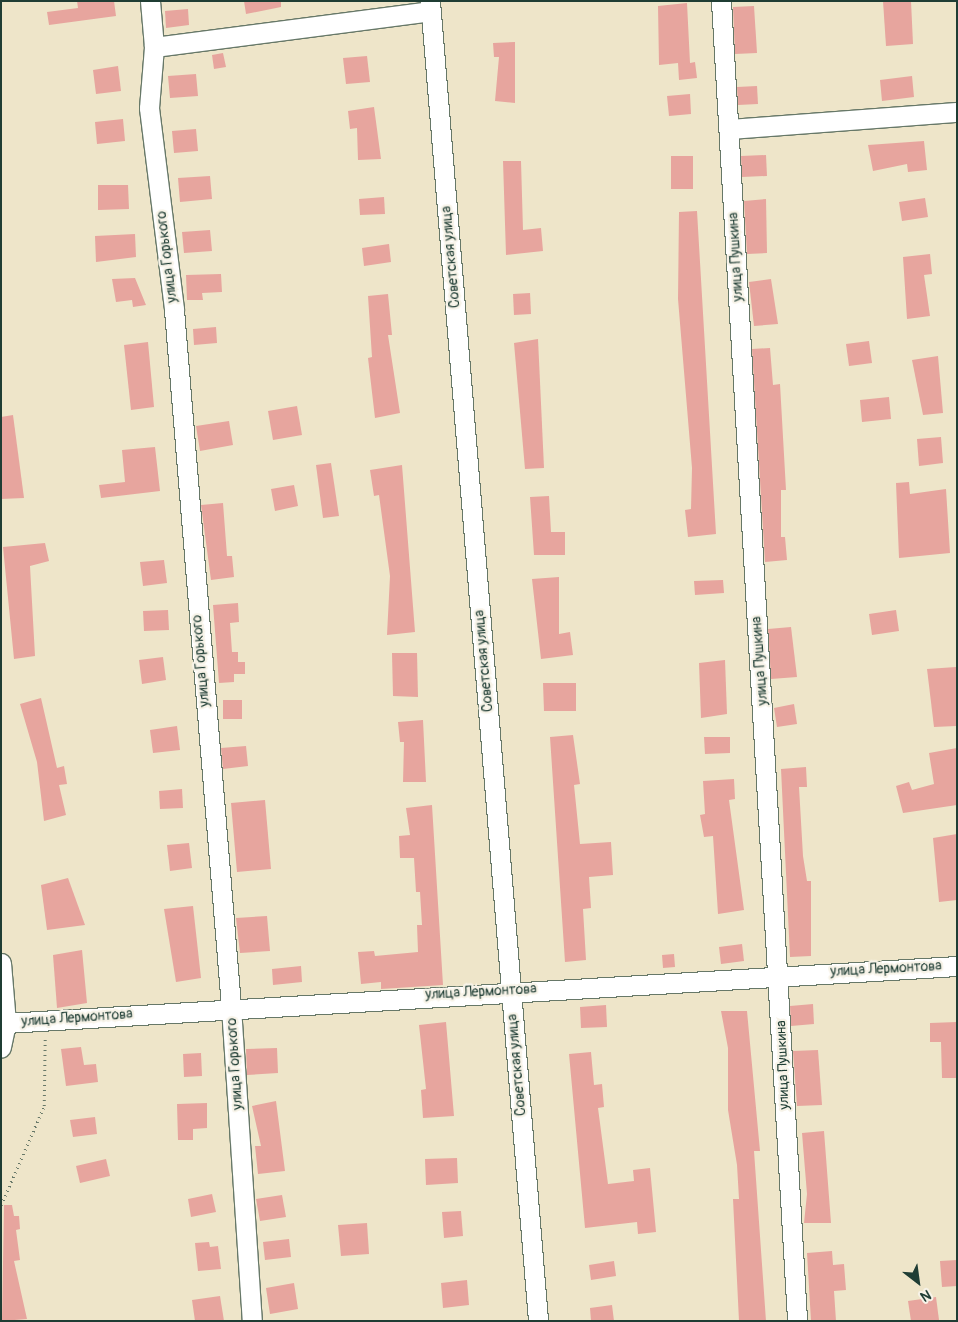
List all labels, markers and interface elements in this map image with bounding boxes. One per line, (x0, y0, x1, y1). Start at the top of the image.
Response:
street label: Советская улица (438, 205, 464, 309)
street label: улица Горького (153, 210, 181, 304)
street label: улица Пушкина (725, 212, 747, 302)
street label: Советская улица (471, 609, 497, 713)
street label: улица Горького (189, 614, 213, 708)
street label: улица Пушкина (749, 616, 771, 706)
street label: улица Лермонтова (830, 958, 942, 980)
street label: улица Лермонтова (425, 981, 537, 1003)
street label: улица Лермонтова (21, 1006, 133, 1030)
street label: Советская улица (504, 1013, 530, 1117)
street label: улица Горького (223, 1017, 247, 1111)
street label: улица Пушкина (773, 1020, 793, 1110)
north arrow (893, 1257, 943, 1307)
text: N (917, 1286, 934, 1305)

